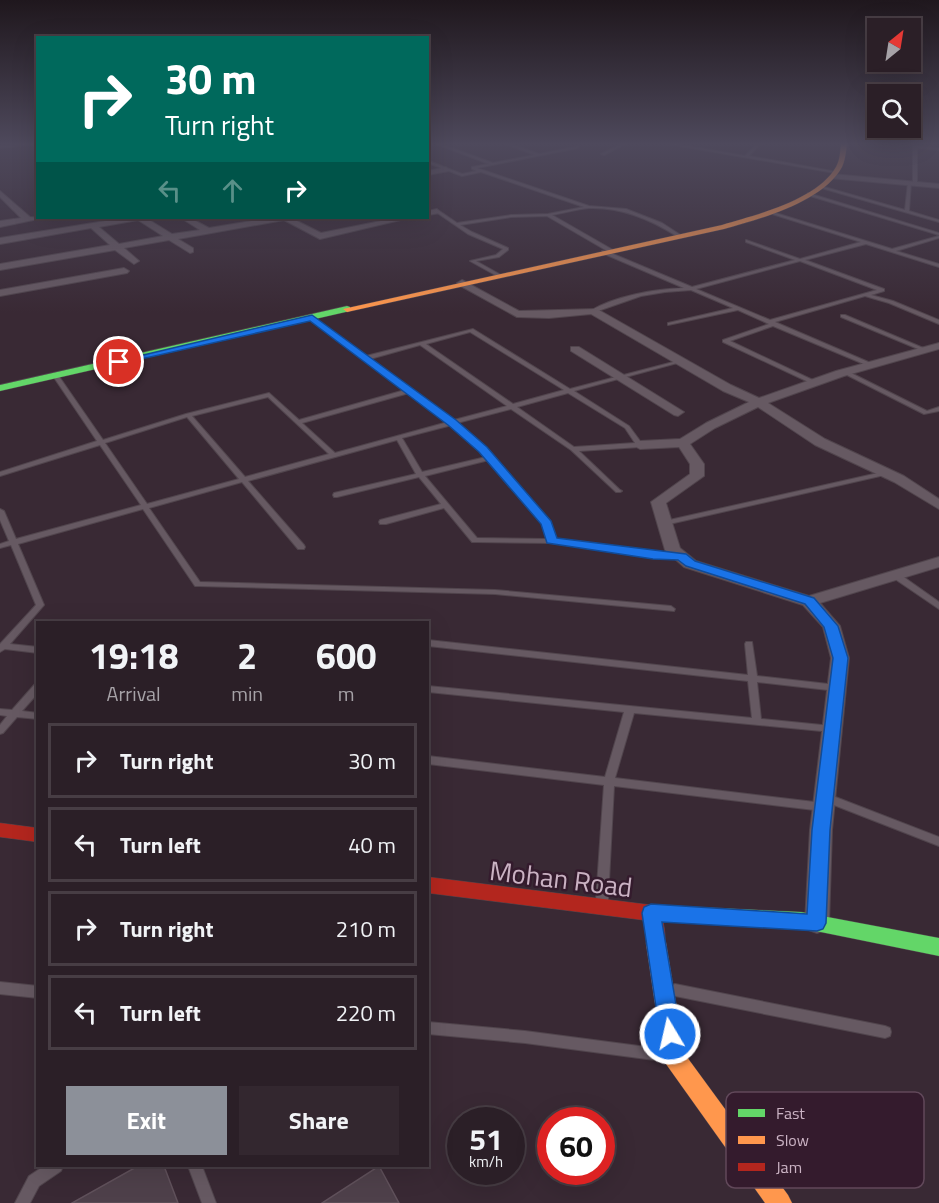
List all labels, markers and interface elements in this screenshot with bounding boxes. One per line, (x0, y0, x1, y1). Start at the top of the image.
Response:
north arrow (867, 18, 921, 72)
map controls (867, 18, 921, 138)
text: 30 m (165, 46, 257, 110)
icon: right (66, 60, 144, 138)
button: search (867, 84, 921, 138)
text: Turn right (165, 104, 274, 145)
icon: left (153, 174, 186, 207)
icon: ahead (216, 174, 249, 207)
icon: right (279, 174, 312, 207)
pin (93, 336, 144, 387)
icon: arrive (102, 345, 135, 378)
text: 19:18 (89, 628, 179, 683)
text: 2 (237, 628, 257, 683)
text: 600 (316, 628, 376, 683)
text: Arrival (107, 678, 161, 709)
text: min (231, 678, 263, 709)
text: m (338, 678, 354, 709)
icon: right (69, 744, 102, 777)
text: Turn right (120, 744, 214, 778)
text: 30 m (348, 744, 396, 778)
icon: left (69, 828, 102, 861)
text: Turn left (120, 828, 201, 862)
text: 40 m (348, 828, 396, 862)
street label: Mohan Road (487, 849, 635, 907)
icon: right (69, 912, 102, 945)
text: Turn right (120, 912, 214, 946)
text: 210 m (336, 912, 396, 946)
icon: left (69, 996, 102, 1029)
text: Turn left (120, 996, 201, 1030)
text: 220 m (336, 996, 396, 1030)
position arrow (638, 1002, 702, 1066)
button: Exit (66, 1086, 227, 1155)
button: Share (239, 1086, 399, 1155)
legend (726, 1092, 924, 1188)
text: Fast (776, 1101, 805, 1125)
speed limit sign: 60 (537, 1107, 615, 1185)
text: 51 (469, 1116, 503, 1162)
text: Slow (776, 1128, 809, 1152)
text: km/h (469, 1150, 503, 1173)
text: Jam (776, 1155, 802, 1179)

